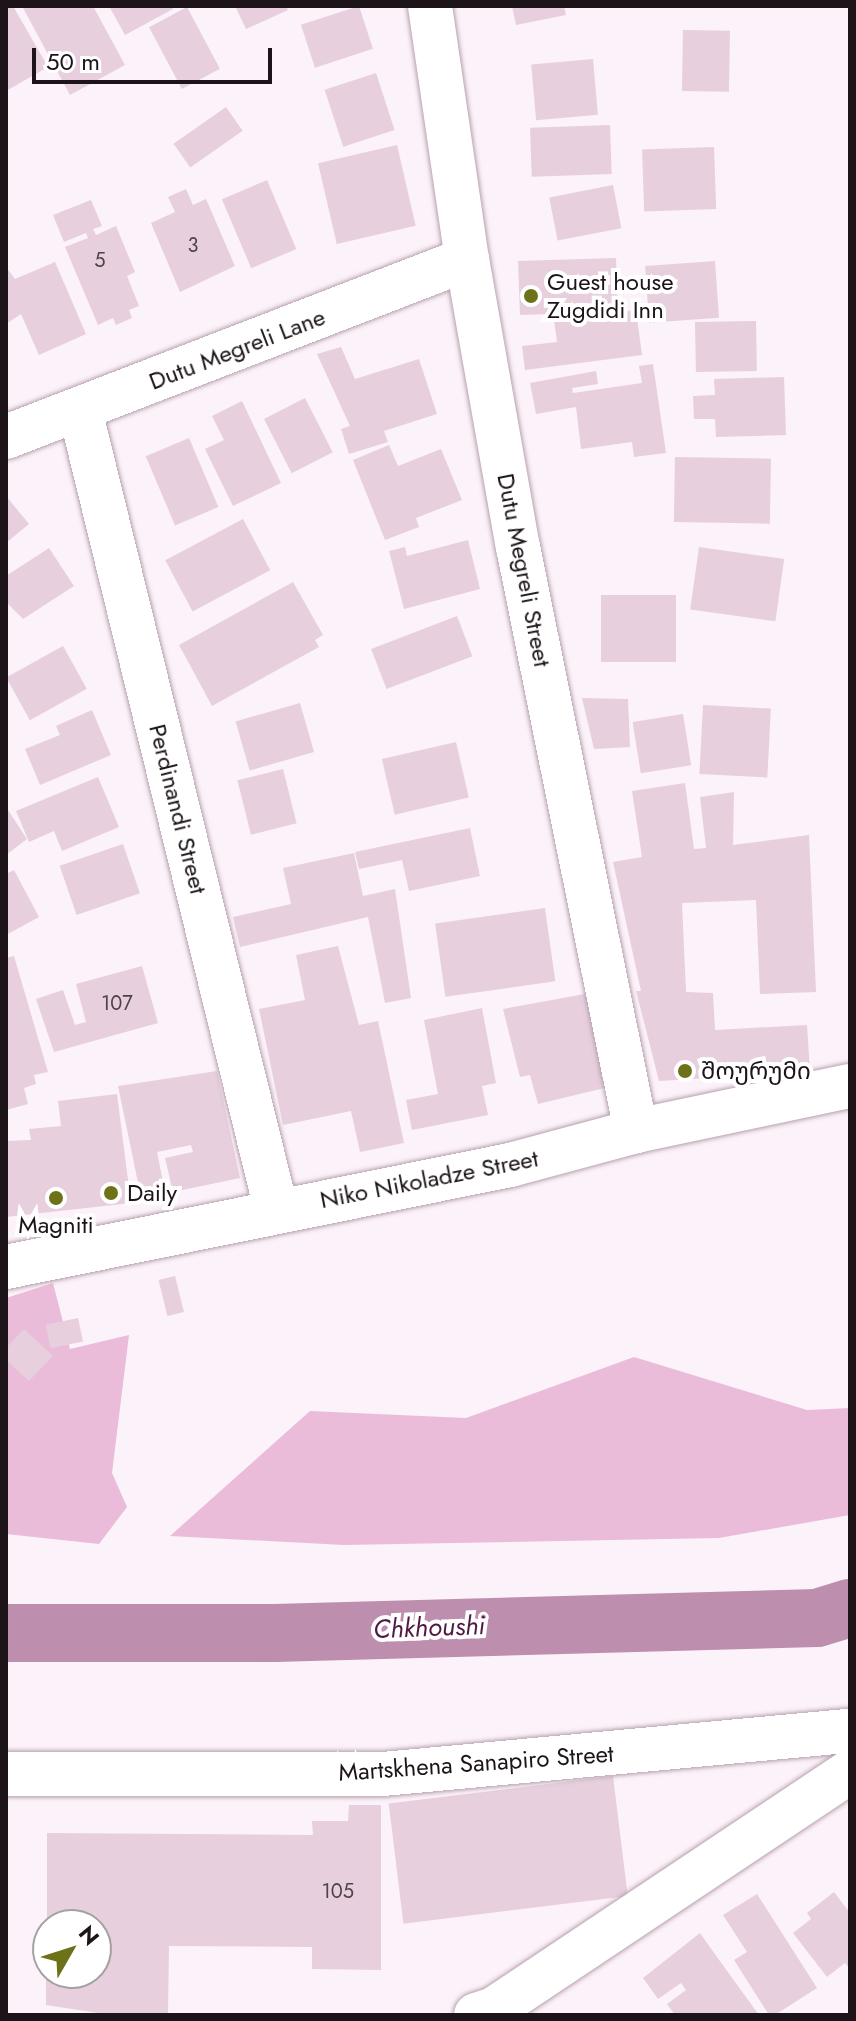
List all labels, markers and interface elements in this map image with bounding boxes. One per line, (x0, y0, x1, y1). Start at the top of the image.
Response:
scale bar (36, 32, 276, 82)
text: 50 m (46, 44, 100, 79)
house number: 3 (188, 233, 198, 257)
house number: 5 (94, 248, 106, 272)
place label: Guest house Zugdidi Inn (547, 268, 674, 324)
marker: Guest house Zugdidi Inn (522, 287, 540, 305)
street label: Dutu Megreli Lane (145, 302, 329, 396)
street label: Dutu Megreli Street (491, 471, 557, 669)
street label: Perdinandi Street (143, 721, 213, 897)
house number: 107 (101, 991, 133, 1015)
place label: შოურუმი (701, 1057, 811, 1085)
marker: შოურუმი (676, 1062, 694, 1080)
street label: Niko Nikoladze Street (317, 1144, 541, 1214)
place label: Daily (127, 1179, 177, 1207)
marker: Daily (102, 1184, 120, 1202)
marker: Magniti (47, 1189, 65, 1207)
place label: Magniti (18, 1211, 94, 1239)
water label: Chkhoushi (373, 1610, 485, 1646)
street label: Martskhena Sanapiro Street (337, 1739, 615, 1787)
house number: 105 (322, 1879, 354, 1903)
north arrow (32, 1909, 112, 1989)
text: N (71, 1918, 107, 1952)

